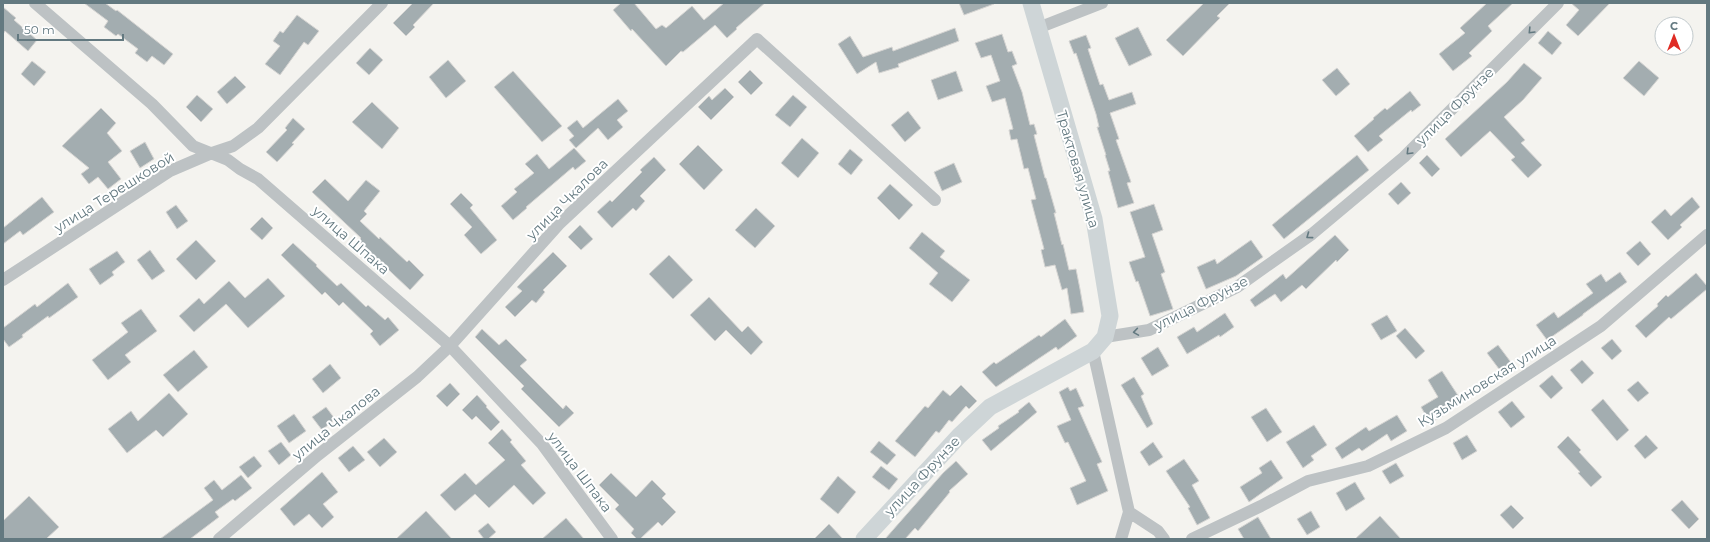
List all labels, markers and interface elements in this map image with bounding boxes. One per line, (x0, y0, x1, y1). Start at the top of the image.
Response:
scale bar (18, 16, 123, 42)
north arrow (1654, 16, 1694, 56)
text: С (1670, 19, 1678, 33)
text: 50 m (24, 22, 55, 37)
one-way arrow (1528, 26, 1535, 34)
street label: улица Фрунзе (1412, 63, 1498, 149)
street label: Трактовая улица (1053, 108, 1103, 230)
one-way arrow (1406, 147, 1414, 155)
street label: улица Терешковой (50, 148, 178, 237)
street label: улица Чкалова (522, 154, 612, 244)
street label: улица Шпака (308, 201, 393, 278)
one-way arrow (1307, 231, 1314, 238)
street label: улица Фрунзе (1150, 272, 1251, 335)
one-way arrow (1133, 327, 1139, 336)
street label: Кузьминовская улица (1414, 331, 1560, 431)
street label: улица Чкалова (288, 382, 384, 465)
street label: улица Шпака (543, 427, 616, 516)
street label: улица Фрунзе (880, 432, 964, 521)

